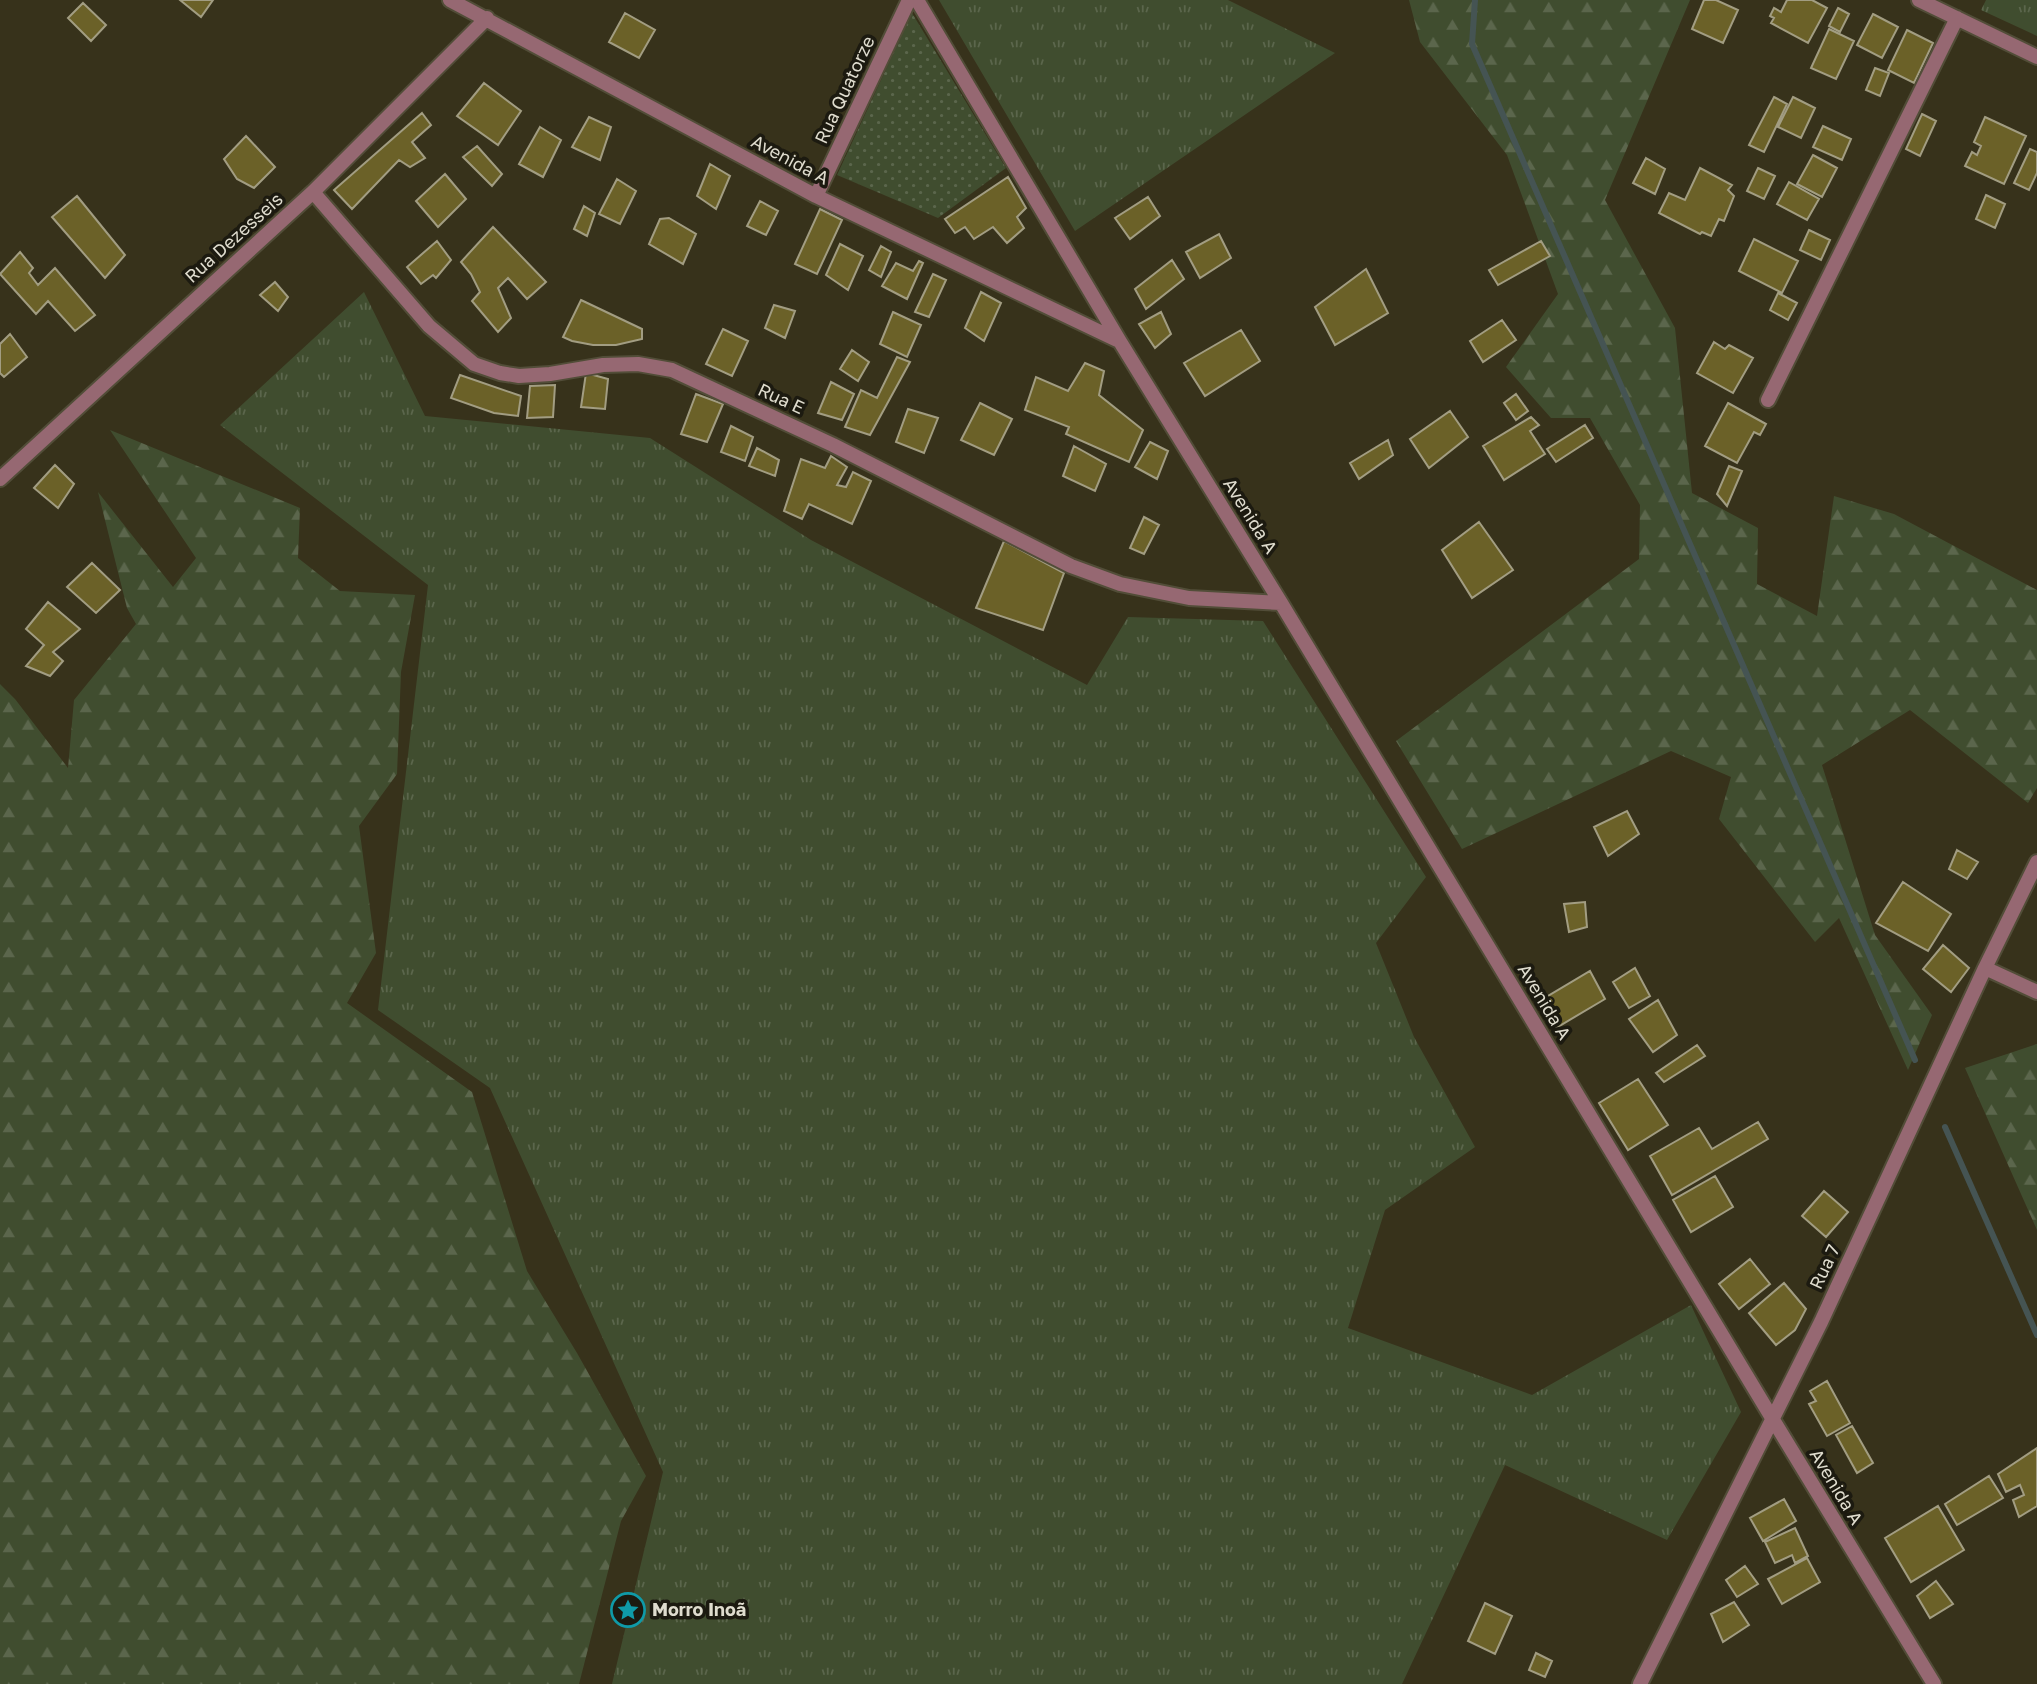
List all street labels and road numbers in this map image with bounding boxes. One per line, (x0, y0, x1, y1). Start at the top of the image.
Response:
street label: Rua Quatorze (810, 32, 879, 147)
street label: Avenida A (748, 129, 833, 189)
street label: Rua Dezesseis (180, 188, 287, 287)
street label: Rua E (755, 378, 808, 418)
street label: Avenida A (1219, 474, 1283, 557)
street label: Avenida A (1514, 959, 1576, 1044)
street label: Rua 7 (1804, 1241, 1844, 1293)
street label: Avenida A (1806, 1444, 1868, 1529)

